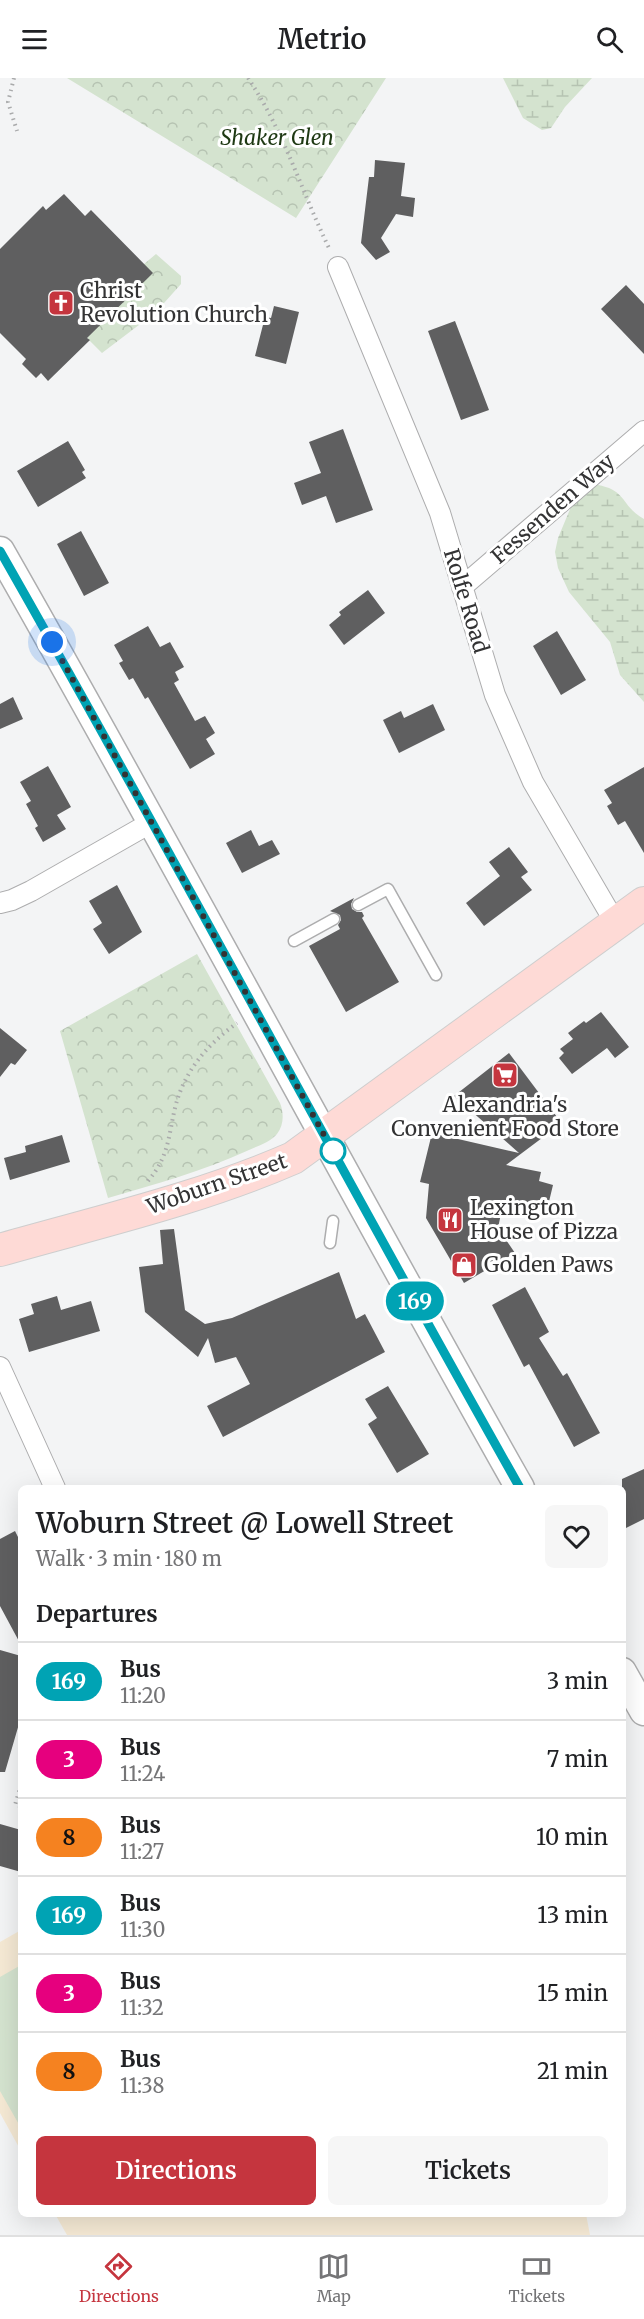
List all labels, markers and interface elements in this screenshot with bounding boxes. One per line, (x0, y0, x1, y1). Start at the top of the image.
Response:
text: Metrio (278, 22, 366, 56)
icon: menu (18, 23, 51, 56)
icon: search (593, 23, 626, 56)
park label: Shaker Glen (220, 124, 334, 151)
place label: Christ Revolution Church (80, 277, 268, 328)
church icon: Christ Revolution Church (46, 288, 76, 318)
street label: Fessenden Way (486, 447, 620, 569)
street label: Rolfe Road (438, 545, 495, 657)
your location (37, 627, 67, 657)
supermarket icon: Alexandria's Convenient Food Store (490, 1060, 520, 1090)
place label: Alexandria's Convenient Food Store (391, 1091, 619, 1142)
unlabelled marker (320, 1138, 346, 1164)
street label: Woburn Street (142, 1147, 290, 1220)
place label: Lexington House of Pizza (470, 1194, 618, 1245)
restaurant icon: Lexington House of Pizza (435, 1205, 465, 1235)
shop icon: Golden Paws (449, 1250, 479, 1280)
place label: Golden Paws (484, 1251, 613, 1278)
line badge: 169 (380, 1282, 450, 1320)
text: 169 (398, 1288, 432, 1315)
text: Woburn Street @ Lowell Street (36, 1505, 453, 1541)
button: heart (545, 1505, 608, 1568)
text: Walk · 3 min · 180 m (36, 1546, 222, 1571)
text: Departures (36, 1600, 158, 1628)
text: Bus (120, 1655, 161, 1683)
text: 3 min (547, 1667, 608, 1695)
text: 169 (52, 1668, 86, 1695)
text: 11:20 (120, 1683, 166, 1708)
text: Bus (120, 1733, 161, 1761)
text: 7 min (547, 1745, 608, 1773)
text: 3 (63, 1746, 75, 1773)
text: 11:24 (120, 1761, 165, 1786)
text: Bus (120, 1811, 161, 1839)
text: 10 min (536, 1823, 608, 1851)
text: 8 (62, 1824, 76, 1851)
text: 11:27 (120, 1839, 164, 1864)
text: Bus (120, 1889, 161, 1917)
text: 13 min (537, 1901, 608, 1929)
text: 169 (52, 1902, 86, 1929)
text: 11:30 (120, 1917, 165, 1942)
text: Bus (120, 1967, 161, 1995)
text: 15 min (537, 1979, 608, 2007)
text: 3 (63, 1980, 75, 2007)
text: 11:32 (120, 1995, 164, 2020)
text: Bus (120, 2045, 161, 2073)
text: 21 min (537, 2057, 608, 2085)
text: 8 (62, 2058, 76, 2085)
text: 11:38 (120, 2073, 164, 2098)
button: Directions (36, 2136, 316, 2205)
button: Tickets (328, 2136, 608, 2205)
tab: Directions (79, 2250, 159, 2306)
tab: Map (317, 2250, 351, 2306)
tab: Tickets (509, 2250, 565, 2306)

